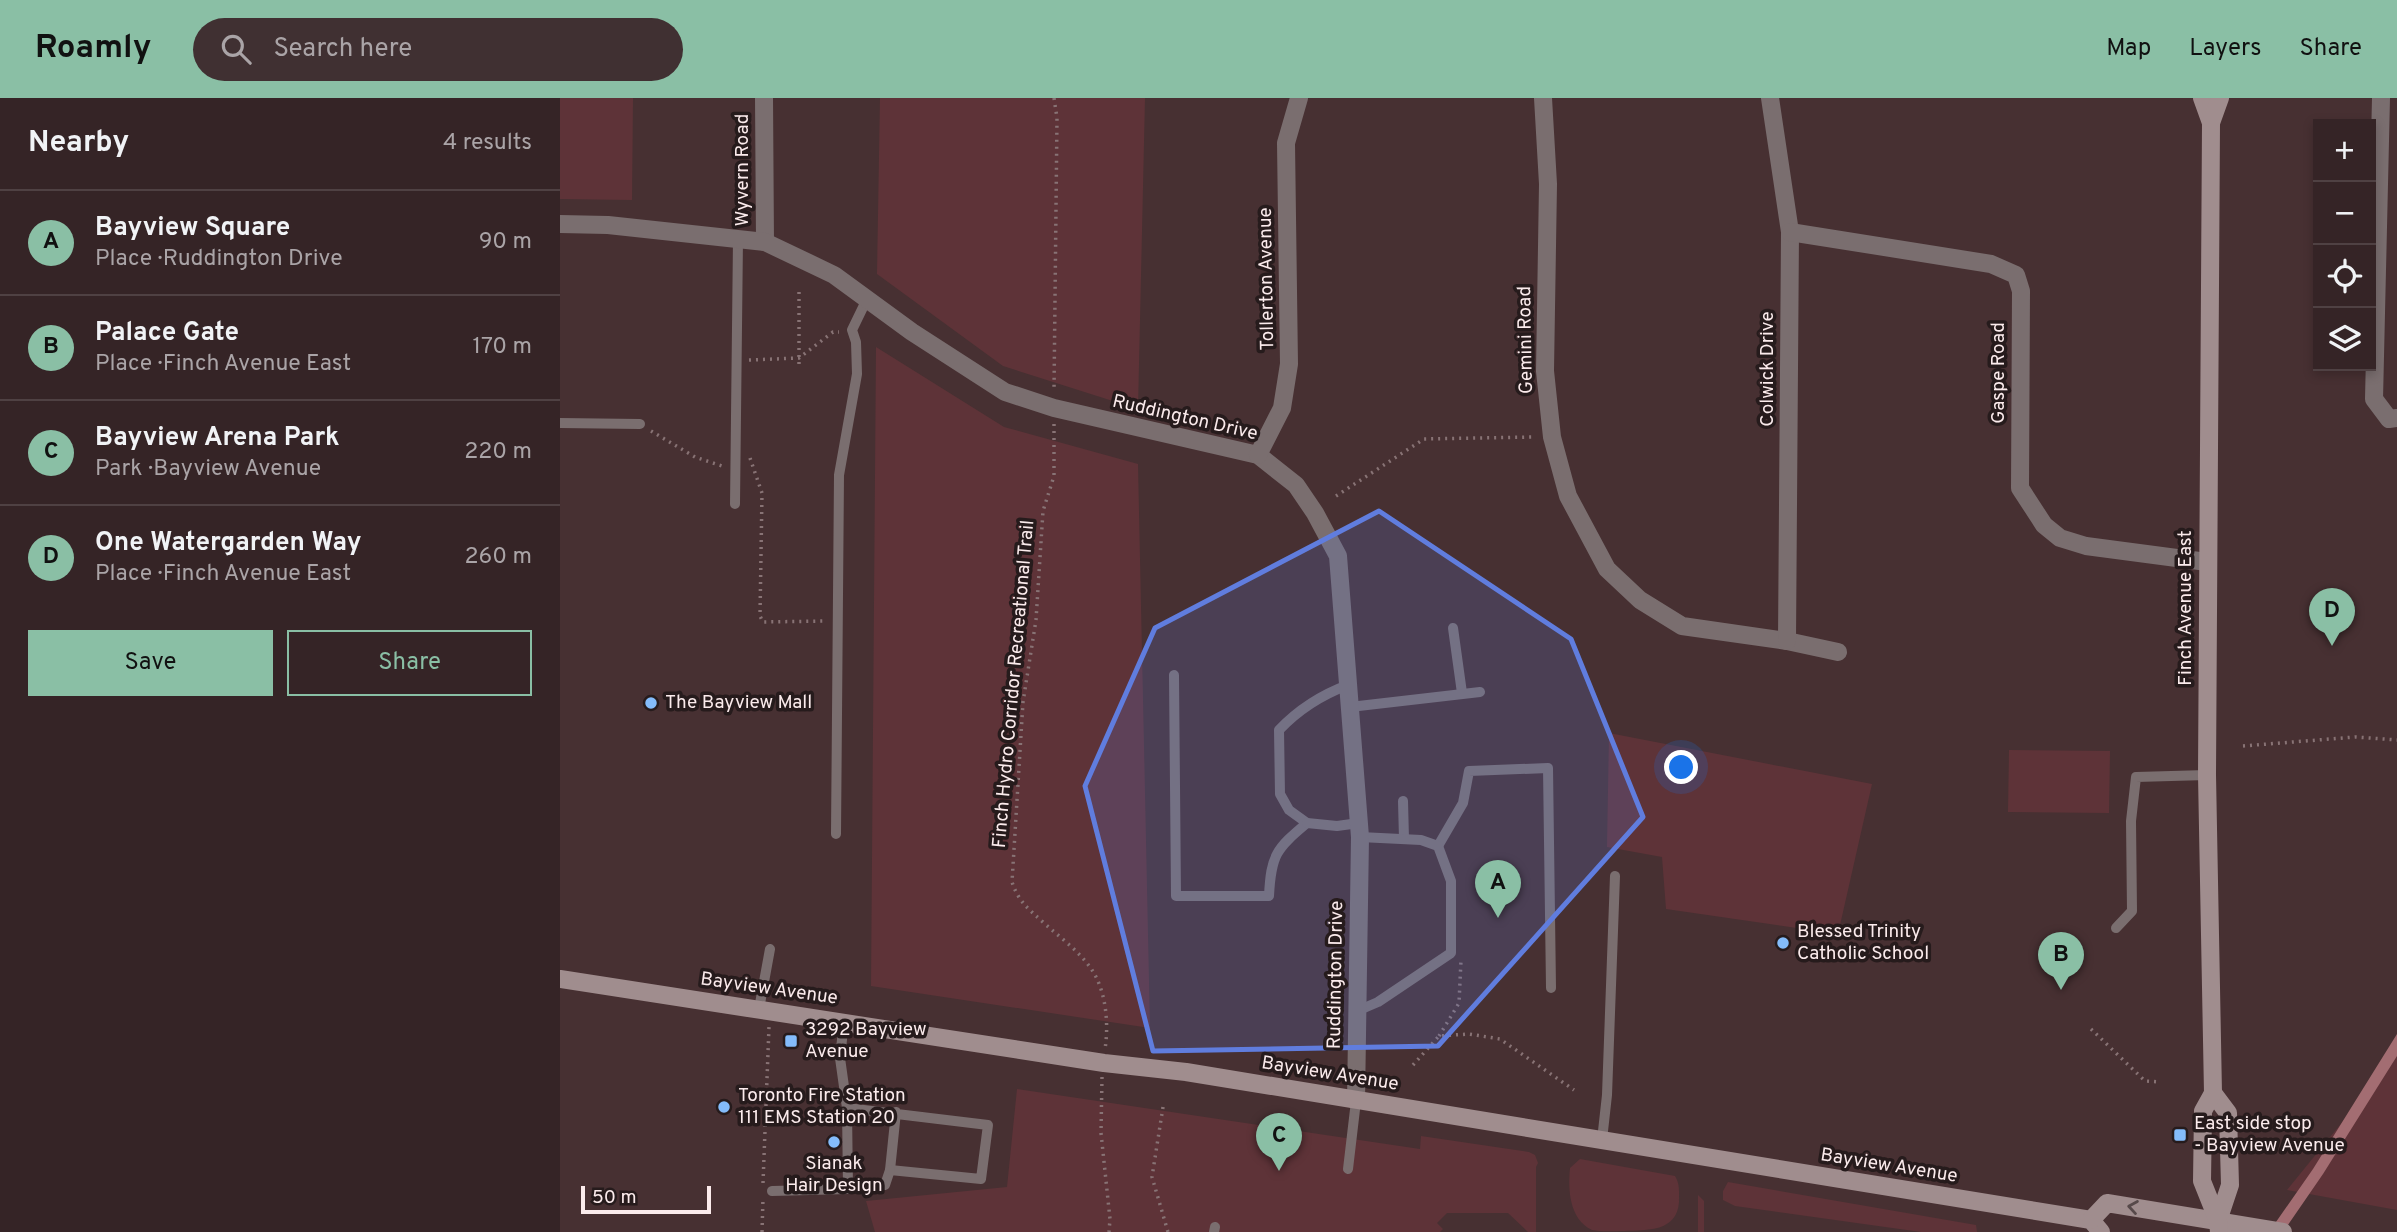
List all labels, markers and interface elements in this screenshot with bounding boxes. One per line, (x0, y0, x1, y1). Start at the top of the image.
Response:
search box (193, 18, 683, 81)
text: Roamly (35, 28, 151, 70)
icon: search (217, 30, 255, 68)
text: Search here (273, 33, 412, 66)
text: Map (2106, 34, 2151, 64)
text: Layers (2189, 34, 2261, 64)
text: Share (2299, 34, 2362, 64)
street label: Wyvern Road (731, 114, 755, 226)
map controls (2313, 119, 2376, 371)
button: + (2313, 119, 2376, 182)
text: Nearby (28, 125, 129, 162)
text: 4 results (443, 129, 532, 158)
button: − (2313, 182, 2376, 245)
street label: Tollerton Avenue (1254, 207, 1280, 351)
text: Bayview Square (95, 212, 290, 245)
text: A (43, 228, 59, 257)
text: 90 m (479, 228, 532, 257)
text: Place · Ruddington Drive (95, 245, 343, 274)
button: locate (2313, 245, 2376, 308)
street label: Gemini Road (1513, 286, 1539, 394)
button: layers (2313, 308, 2376, 371)
street label: Colwick Drive (1756, 311, 1780, 427)
text: Palace Gate (95, 317, 239, 350)
street label: Gaspe Road (1987, 322, 2011, 424)
text: B (43, 333, 59, 362)
text: 170 m (473, 333, 532, 362)
text: Place · Finch Avenue East (95, 350, 351, 379)
street label: Ruddington Drive (1110, 390, 1260, 446)
text: Bayview Arena Park (95, 422, 340, 455)
text: C (44, 438, 58, 467)
text: 220 m (464, 438, 532, 467)
text: Park · Bayview Avenue (95, 455, 321, 484)
street label: Finch Hydro Corridor Recreational Trail (988, 519, 1040, 849)
text: One Watergarden Way (95, 527, 361, 560)
street label: Finch Avenue East (2174, 530, 2198, 686)
text: D (43, 543, 59, 572)
text: 260 m (465, 543, 532, 572)
text: Place · Finch Avenue East (95, 560, 351, 589)
pin: D (2309, 588, 2355, 646)
button: Save (28, 630, 273, 696)
button: Share (287, 630, 532, 696)
place label: The Bayview Mall (665, 691, 812, 715)
marker: The Bayview Mall (643, 695, 659, 711)
your location (1664, 750, 1698, 784)
pin: A (1475, 860, 1521, 918)
street label: Ruddington Drive (1323, 901, 1349, 1049)
place label: Blessed Trinity Catholic School (1797, 920, 1929, 966)
pin: B (2038, 932, 2084, 990)
marker: Blessed Trinity Catholic School (1775, 935, 1791, 951)
street label: Bayview Avenue (699, 967, 839, 1011)
place label: 3292 Bayview Avenue (805, 1018, 926, 1064)
marker: 3292 Bayview Avenue (783, 1033, 799, 1049)
street label: Bayview Avenue (1260, 1051, 1400, 1097)
place label: Toronto Fire Station 111 EMS Station 20 (738, 1084, 906, 1130)
marker: Toronto Fire Station 111 EMS Station 20 (716, 1099, 732, 1115)
place label: East side stop - Bayview Avenue (2194, 1112, 2345, 1158)
pin: C (1256, 1113, 1302, 1171)
marker: East side stop - Bayview Avenue (2172, 1127, 2188, 1143)
marker: Sianak Hair Design (826, 1134, 842, 1150)
street label: Bayview Avenue (1819, 1143, 1959, 1189)
place label: Sianak Hair Design (785, 1152, 883, 1198)
scale bar (581, 1183, 710, 1215)
text: 50 m (592, 1186, 637, 1210)
one-way arrow (2127, 1200, 2138, 1215)

